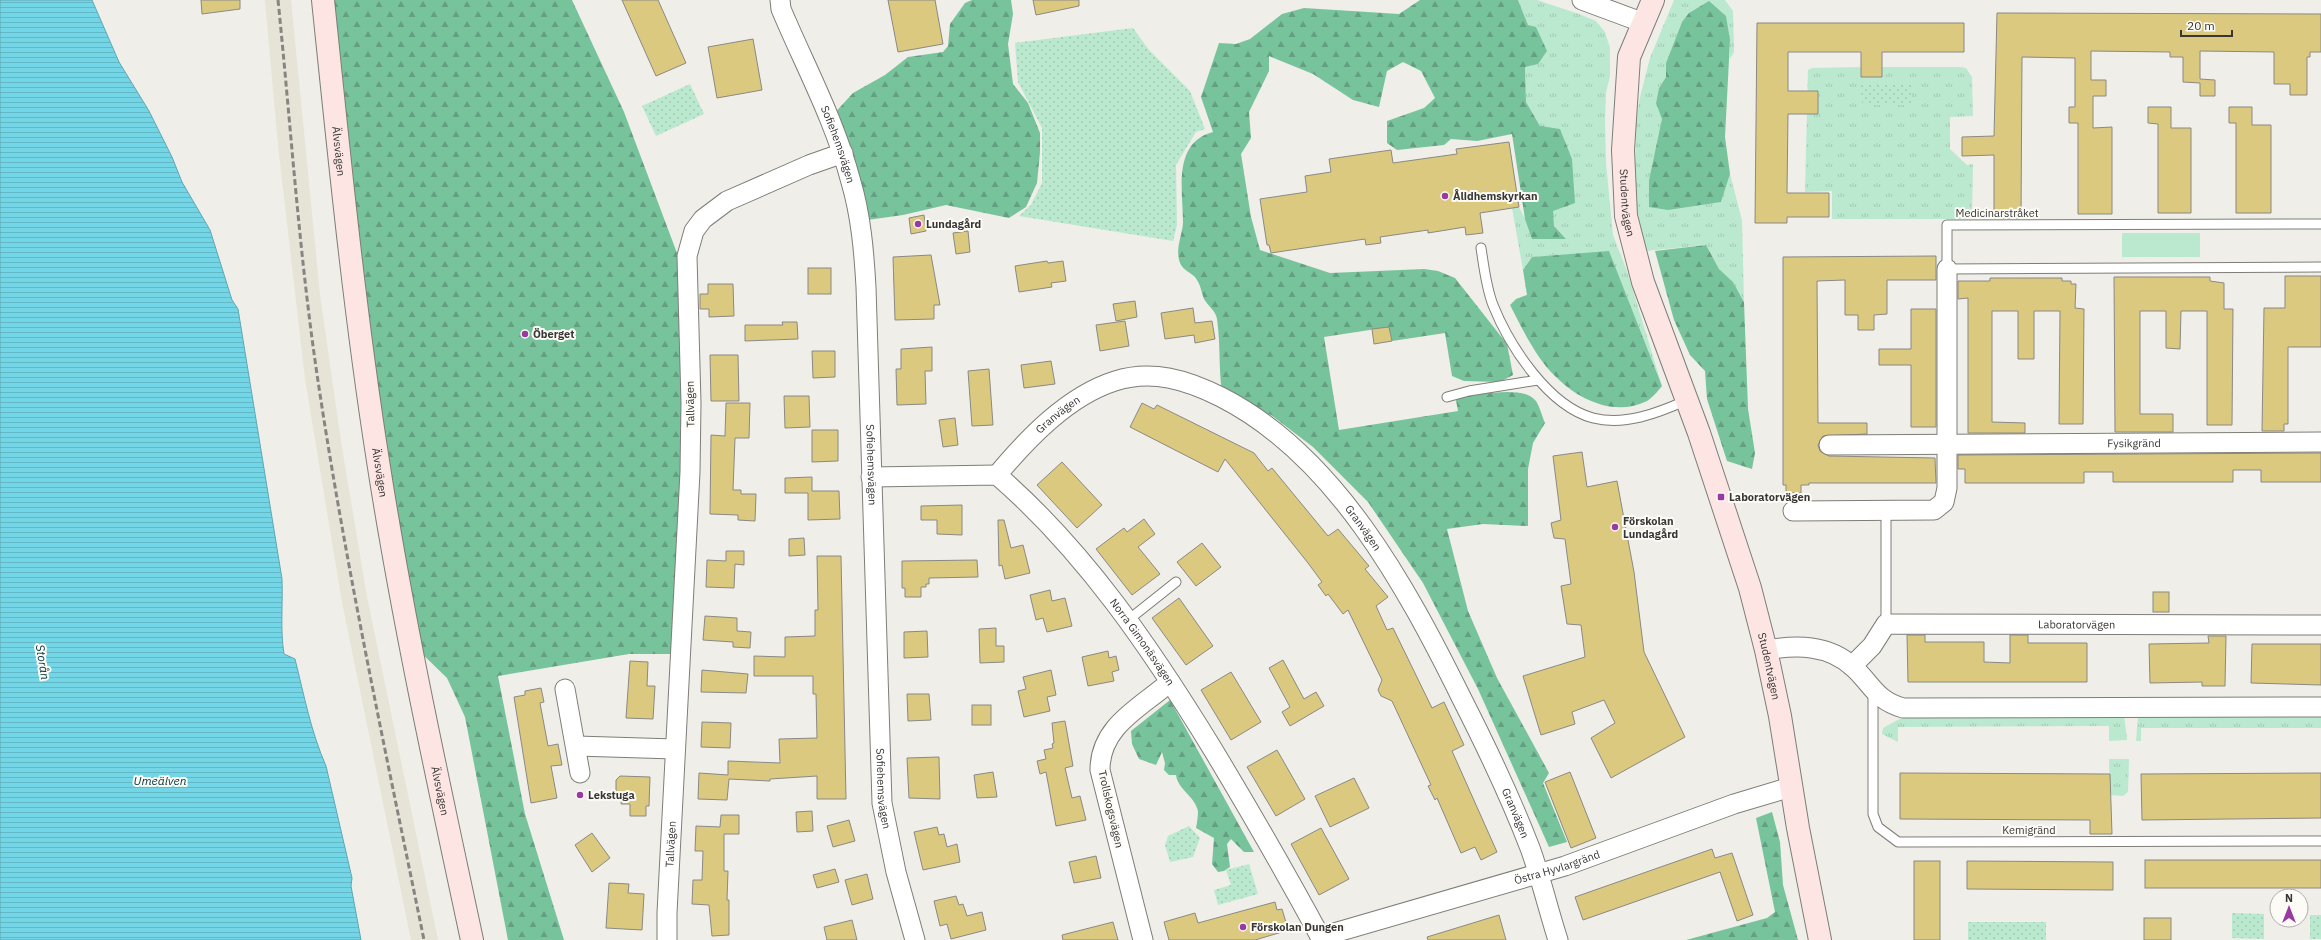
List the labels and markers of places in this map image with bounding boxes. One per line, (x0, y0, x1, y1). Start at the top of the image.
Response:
place label: Ålidhemskyrkan (1453, 189, 1538, 203)
marker: Ålidhemskyrkan (1440, 191, 1450, 201)
place label: Lundagård (926, 217, 981, 231)
marker: Lundagård (913, 219, 923, 229)
place label: Öberget (533, 327, 574, 341)
marker: Öberget (520, 329, 530, 339)
place label: Laboratorvägen (1729, 490, 1810, 504)
marker: Laboratorvägen (1716, 492, 1726, 502)
place label: Förskolan Lundagård (1623, 514, 1678, 541)
marker: Förskolan Lundagård (1610, 522, 1620, 532)
place label: Lekstuga (588, 788, 635, 802)
marker: Lekstuga (575, 790, 585, 800)
place label: Förskolan Dungen (1251, 920, 1344, 934)
marker: Förskolan Dungen (1238, 922, 1248, 932)

